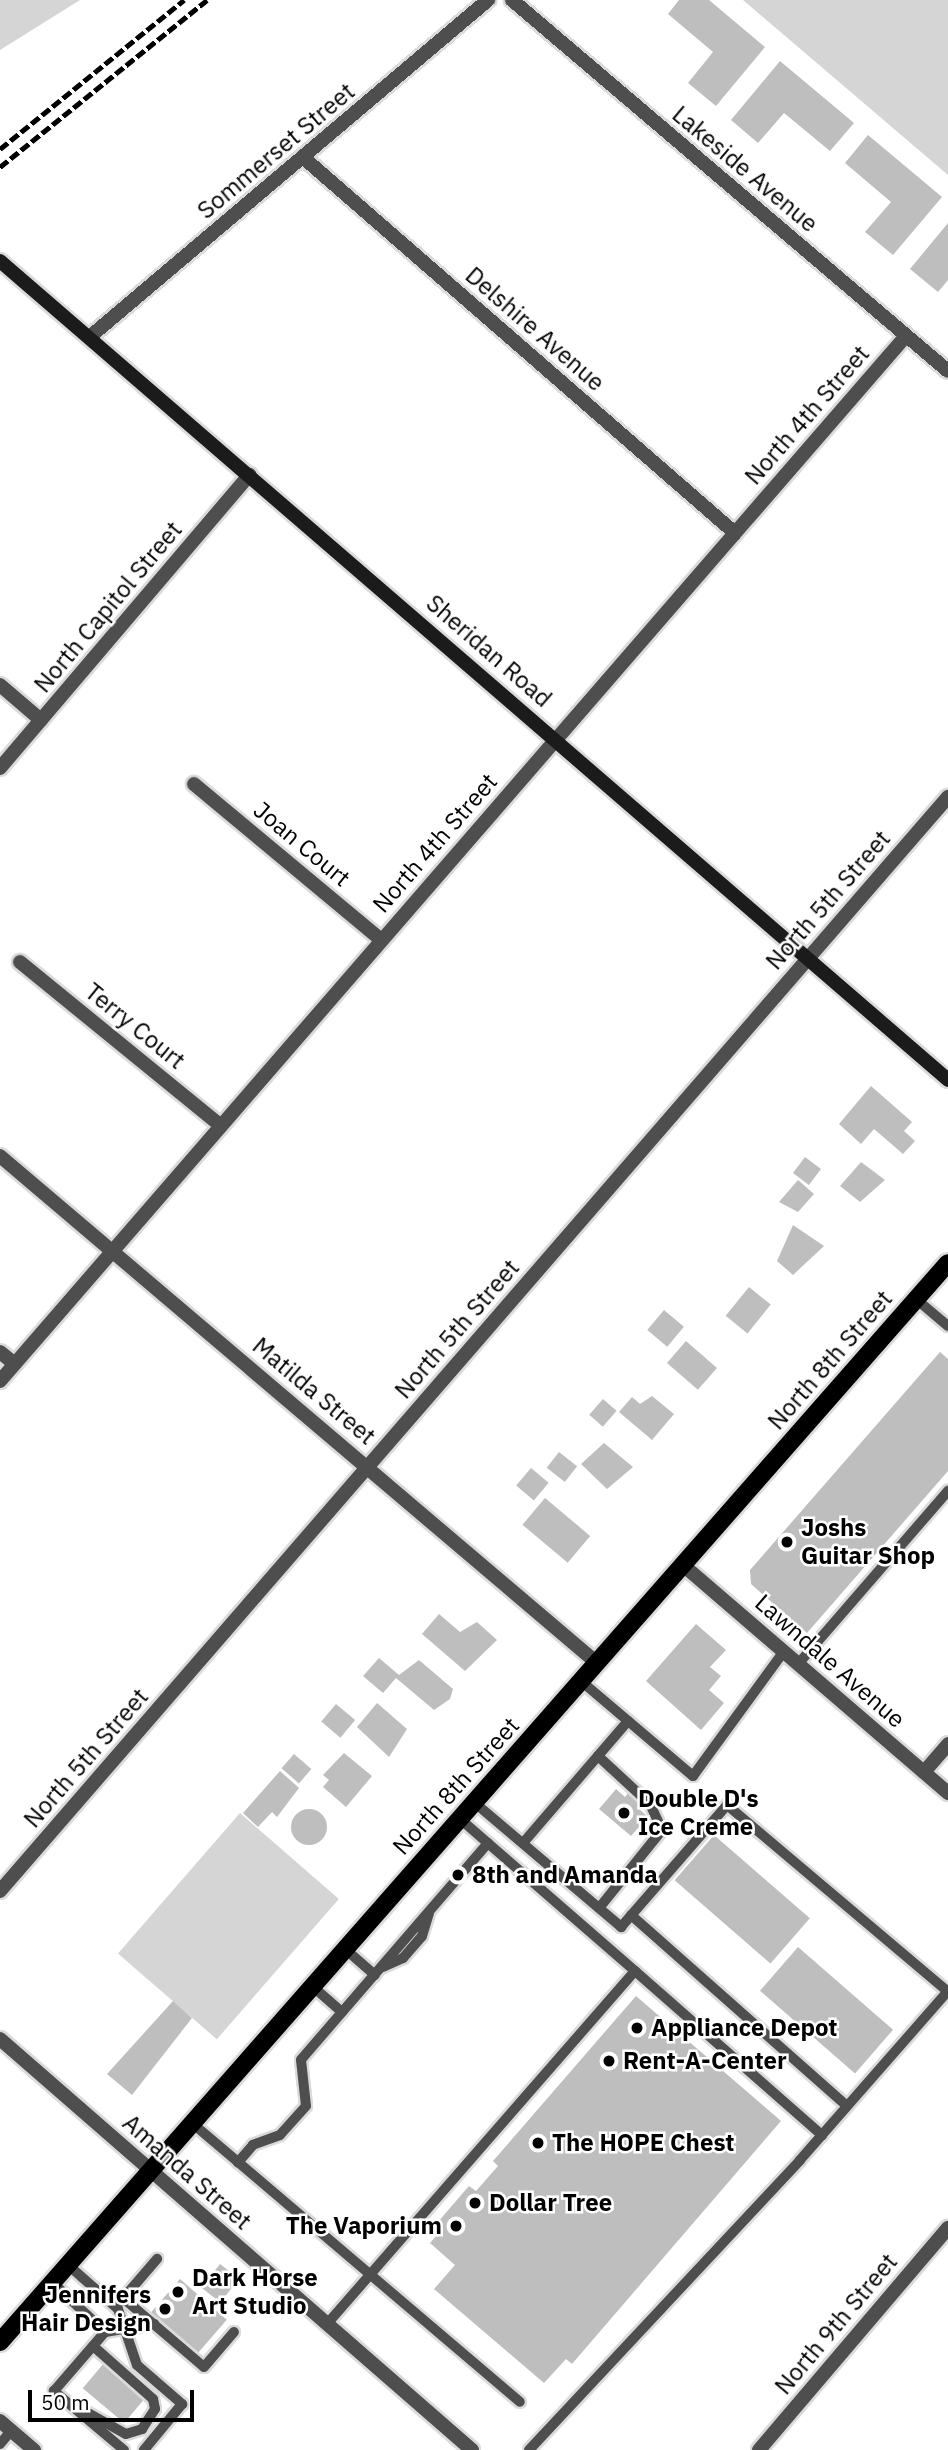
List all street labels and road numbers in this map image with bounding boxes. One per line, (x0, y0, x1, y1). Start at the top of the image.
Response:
street label: Sommerset Street (192, 77, 360, 225)
street label: Lakeside Avenue (666, 100, 824, 238)
street label: Delshire Avenue (460, 261, 610, 397)
street label: North 4th Street (739, 340, 875, 490)
street label: North Capitol Street (28, 516, 188, 698)
street label: Sheridan Road (420, 589, 558, 713)
street label: North 4th Street (367, 768, 503, 918)
street label: Joan Court (248, 795, 356, 893)
street label: North 5th Street (760, 825, 896, 975)
street label: Terry Court (79, 977, 191, 1075)
street label: North 5th Street (389, 1254, 525, 1404)
street label: North 8th Street (762, 1285, 898, 1435)
street label: Matilda Street (247, 1331, 381, 1451)
street label: Lawndale Avenue (749, 1588, 911, 1734)
street label: North 5th Street (18, 1683, 154, 1833)
street label: North 8th Street (387, 1711, 525, 1861)
street label: Amanda Street (117, 2108, 257, 2236)
street label: North 9th Street (769, 2248, 903, 2400)

